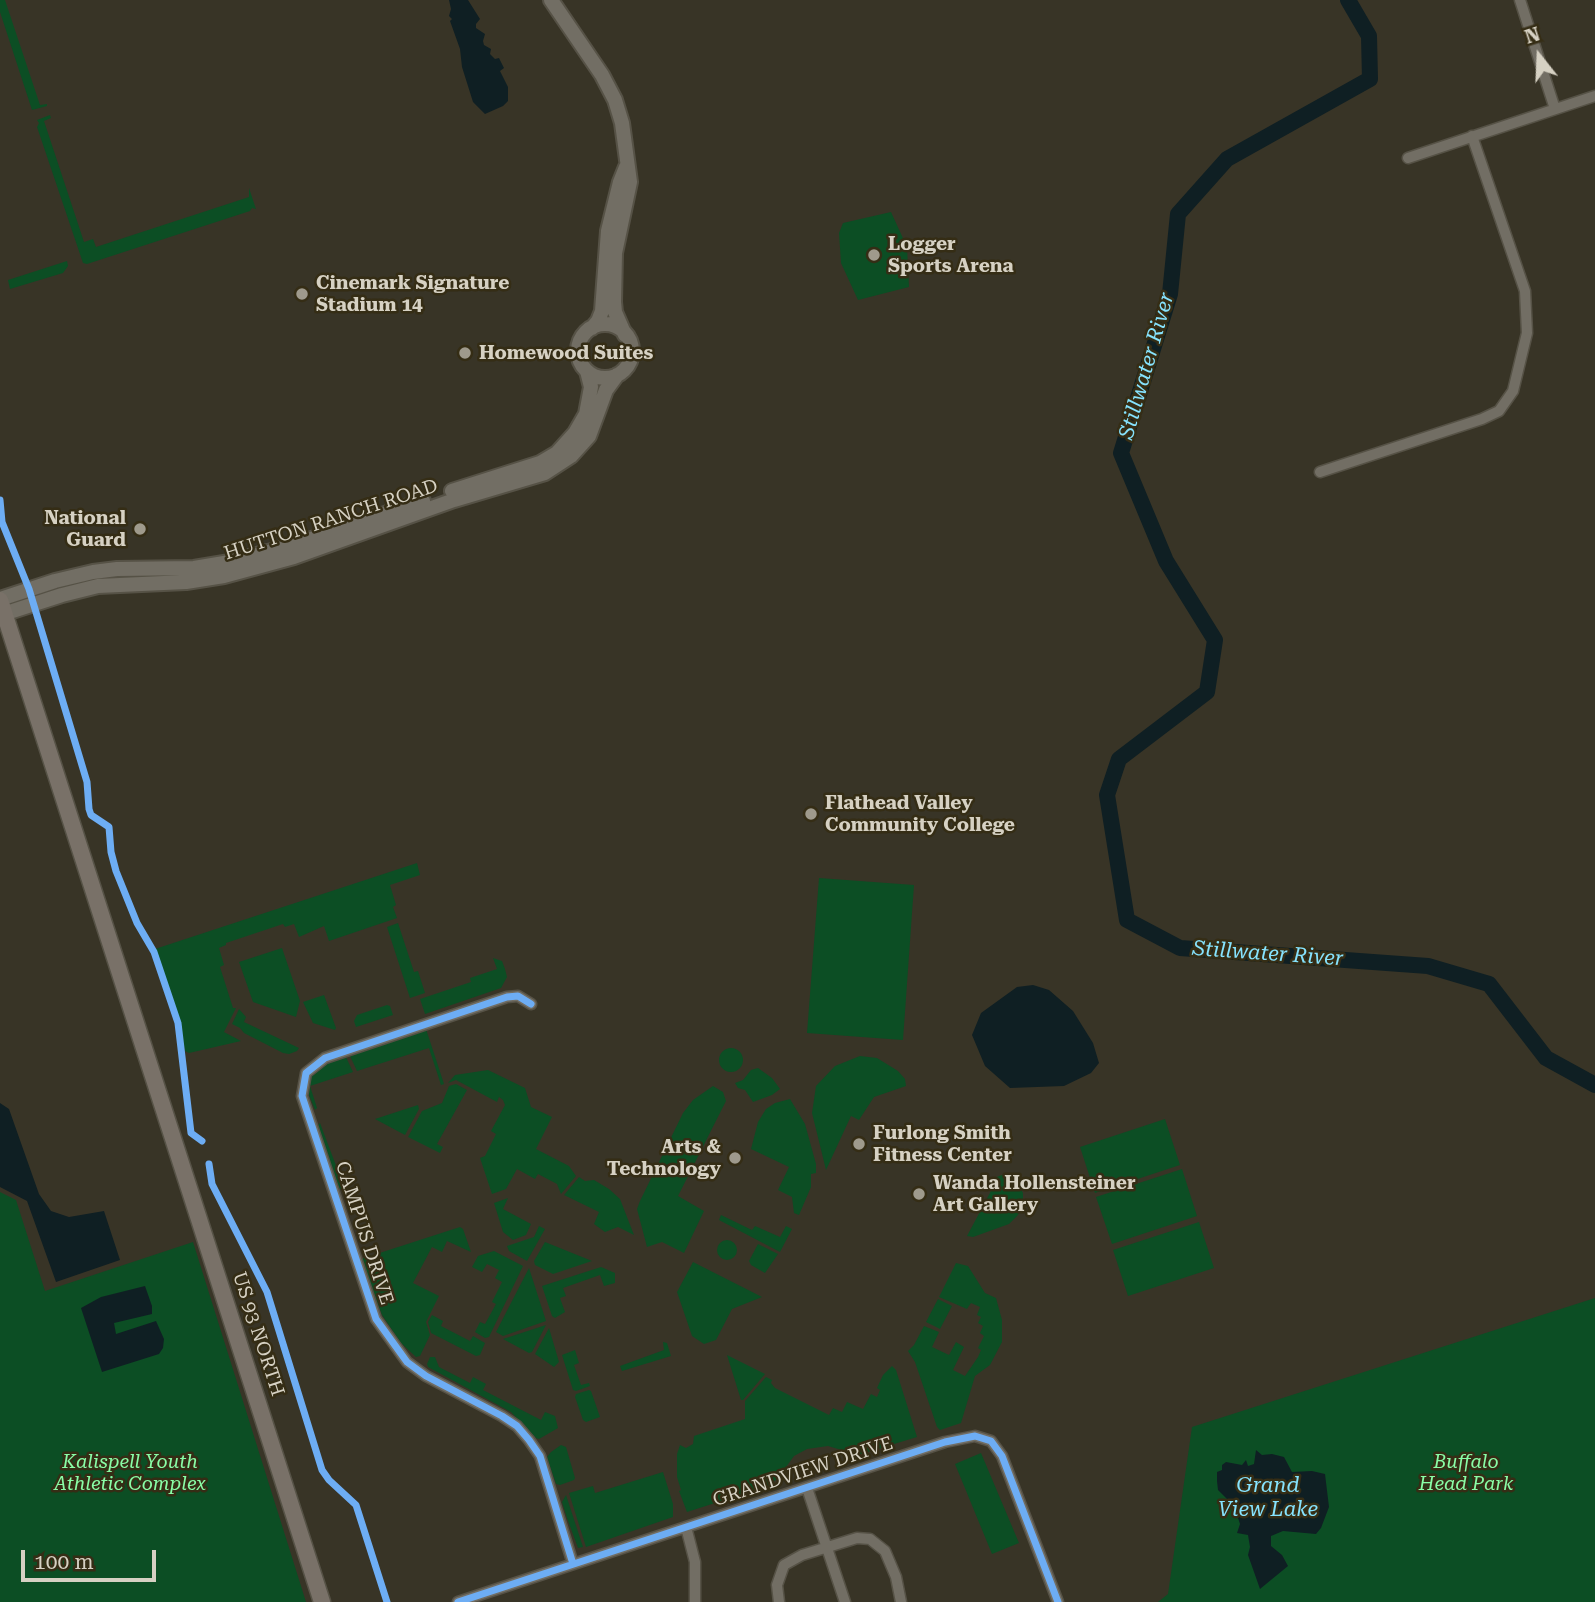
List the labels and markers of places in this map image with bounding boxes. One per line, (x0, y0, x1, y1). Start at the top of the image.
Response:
place label: Logger Sports Arena (888, 233, 1014, 277)
marker: Logger Sports Arena (866, 247, 882, 263)
place label: Cinemark Signature Stadium 14 (316, 272, 509, 316)
marker: Cinemark Signature Stadium 14 (294, 286, 310, 302)
place label: Homewood Suites (479, 342, 653, 364)
marker: Homewood Suites (457, 345, 473, 361)
place label: National Guard (44, 507, 126, 551)
marker: National Guard (132, 521, 148, 537)
place label: Flathead Valley Community College (825, 792, 1015, 836)
marker: Flathead Valley Community College (803, 806, 819, 822)
place label: Furlong Smith Fitness Center (873, 1122, 1012, 1166)
place label: Arts & Technology (607, 1136, 721, 1180)
marker: Furlong Smith Fitness Center (851, 1136, 867, 1152)
marker: Arts & Technology (727, 1150, 743, 1166)
place label: Wanda Hollensteiner Art Gallery (933, 1172, 1136, 1216)
marker: Wanda Hollensteiner Art Gallery (911, 1186, 927, 1202)

